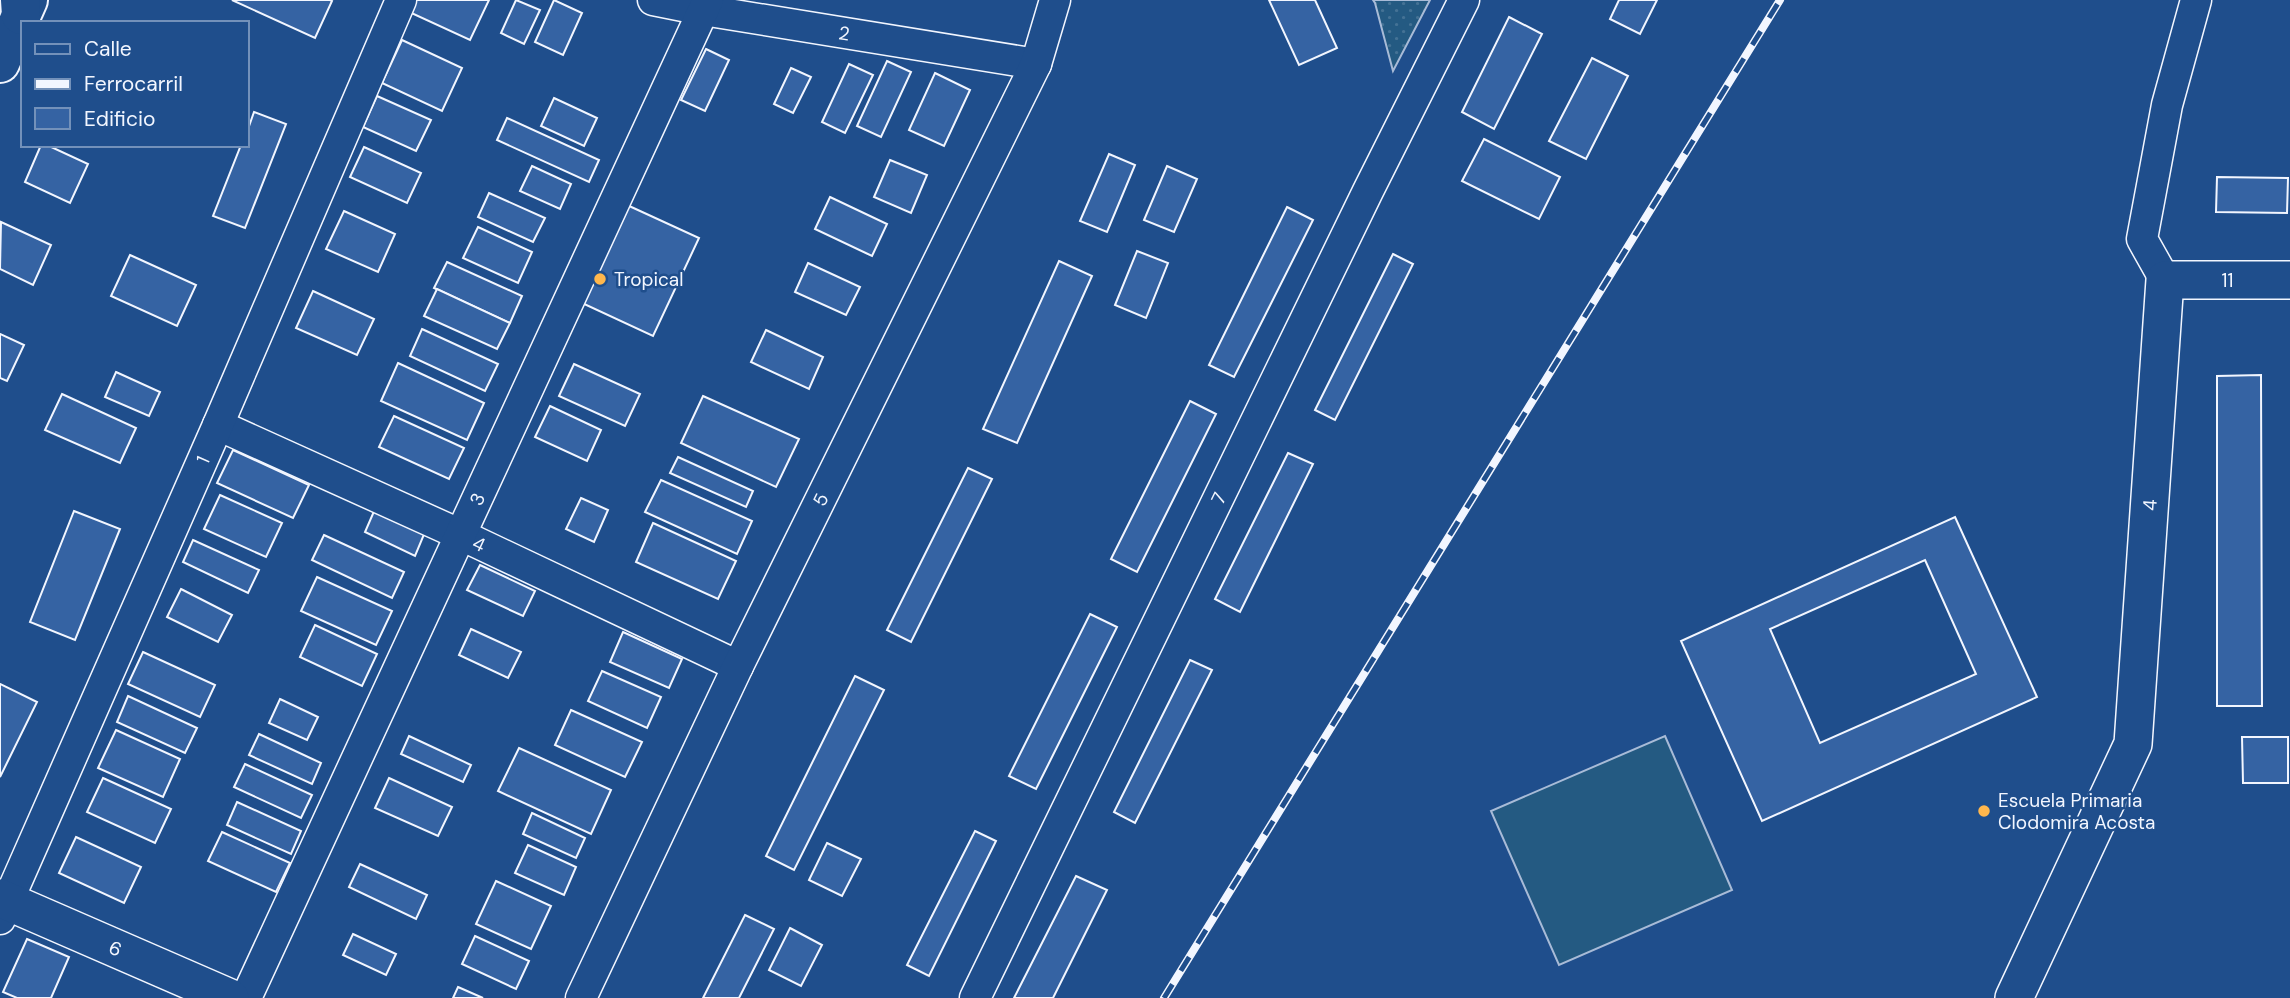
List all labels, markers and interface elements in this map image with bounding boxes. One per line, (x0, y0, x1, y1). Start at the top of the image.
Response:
street label: 2 (837, 20, 852, 46)
legend (21, 21, 248, 147)
text: Calle (84, 35, 132, 63)
text: Ferrocarril (84, 70, 183, 98)
text: Edificio (84, 105, 155, 133)
place label: Tropical (614, 267, 683, 292)
street label: 11 (2221, 268, 2233, 293)
marker: Tropical (592, 271, 608, 287)
street label: 1 (190, 452, 215, 467)
street label: 7 (1205, 488, 1232, 508)
street label: 3 (463, 489, 491, 509)
street label: 5 (807, 489, 834, 510)
street label: 4 (2137, 498, 2162, 512)
street label: 4 (469, 530, 490, 557)
place label: Escuela Primaria Clodomira Acosta (1998, 788, 2155, 835)
marker: Escuela Primaria Clodomira Acosta (1976, 803, 1992, 819)
street label: 6 (105, 934, 126, 962)

